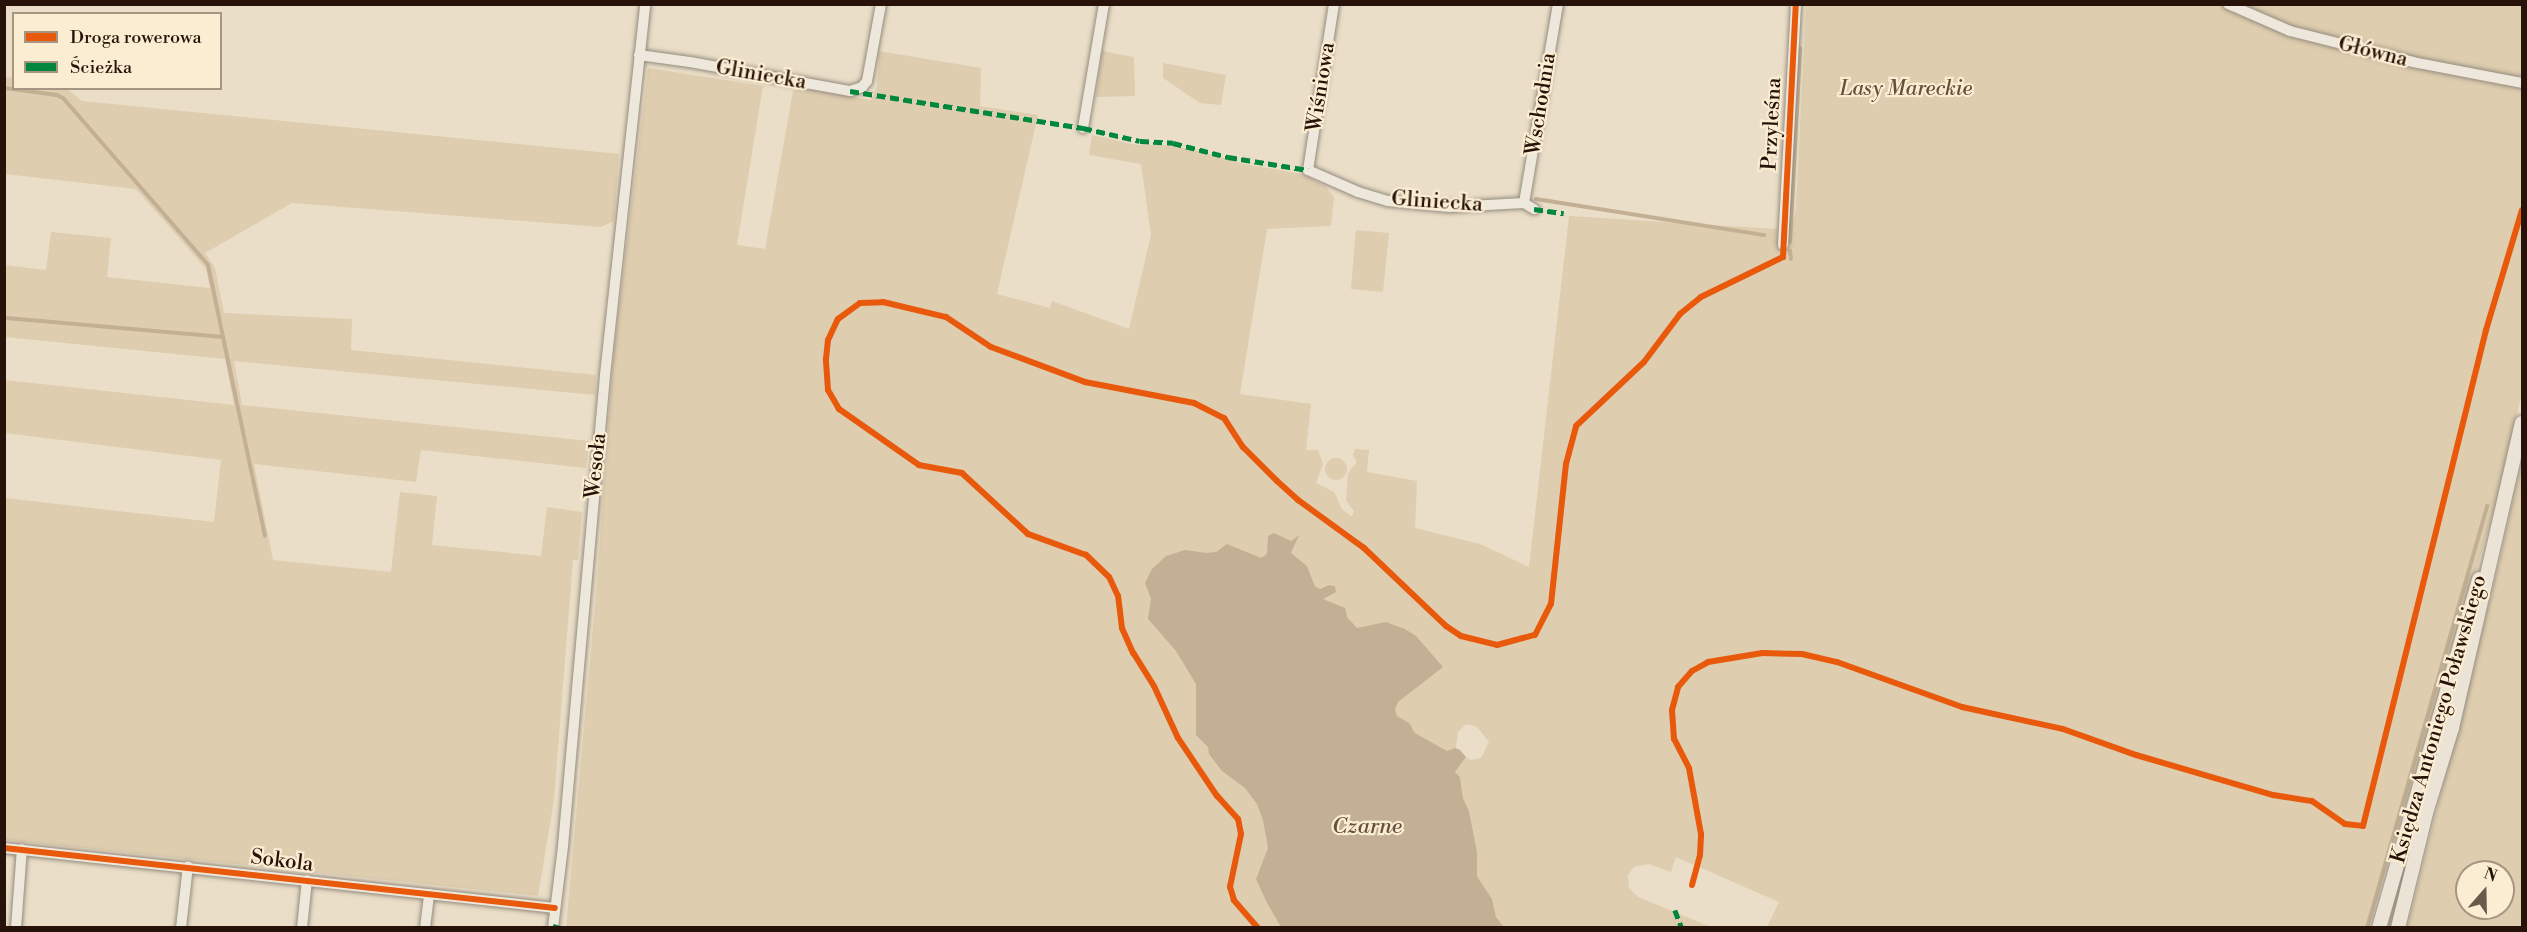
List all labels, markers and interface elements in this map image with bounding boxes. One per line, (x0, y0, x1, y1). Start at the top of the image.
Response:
legend (12, 12, 222, 90)
text: Droga rowerowa (70, 26, 202, 49)
street label: Główna (2336, 31, 2410, 73)
street label: Wiśniowa (1301, 40, 1341, 134)
street label: Wschodnia (1520, 51, 1562, 157)
street label: Gliniecka (714, 55, 808, 95)
text: Ścieżka (70, 56, 132, 79)
park label: Lasy Mareckie (1840, 76, 1972, 102)
street label: Przyleśna (1757, 77, 1787, 171)
street label: Gliniecka (1390, 186, 1484, 218)
street label: Wesoła (580, 432, 612, 500)
street label: Księdza Antoniego Poławskiego (2386, 572, 2492, 866)
water label: Czarne (1332, 814, 1402, 840)
street label: Sokola (249, 845, 315, 877)
north arrow (2455, 860, 2515, 920)
text: N (2481, 863, 2500, 887)

